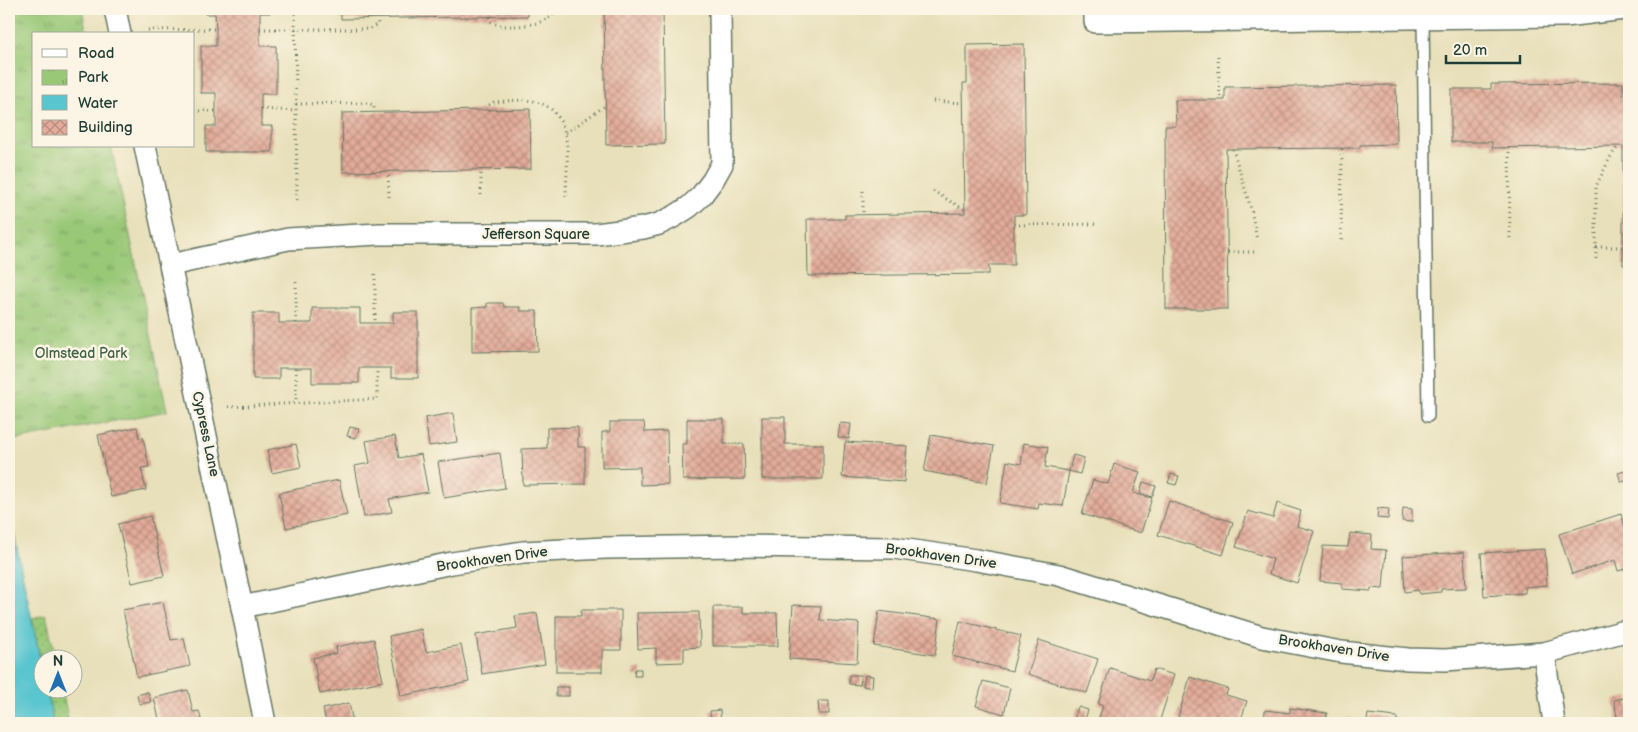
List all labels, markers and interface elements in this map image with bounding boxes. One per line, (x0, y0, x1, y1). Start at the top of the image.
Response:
legend (32, 32, 195, 148)
scale bar (1446, 32, 1519, 64)
text: 20 m (1453, 41, 1487, 60)
text: Road (78, 44, 114, 63)
text: Park (78, 68, 109, 87)
text: Water (78, 94, 118, 113)
text: Building (78, 118, 133, 137)
street label: Jefferson Square (482, 226, 590, 243)
park label: Olmstead Park (35, 345, 127, 362)
street label: Cypress Lane (189, 390, 223, 478)
street label: Brookhaven Drive (884, 540, 998, 572)
street label: Brookhaven Drive (435, 543, 549, 575)
street label: Brookhaven Drive (1277, 631, 1391, 665)
north arrow (32, 650, 82, 700)
text: N (53, 653, 63, 670)

